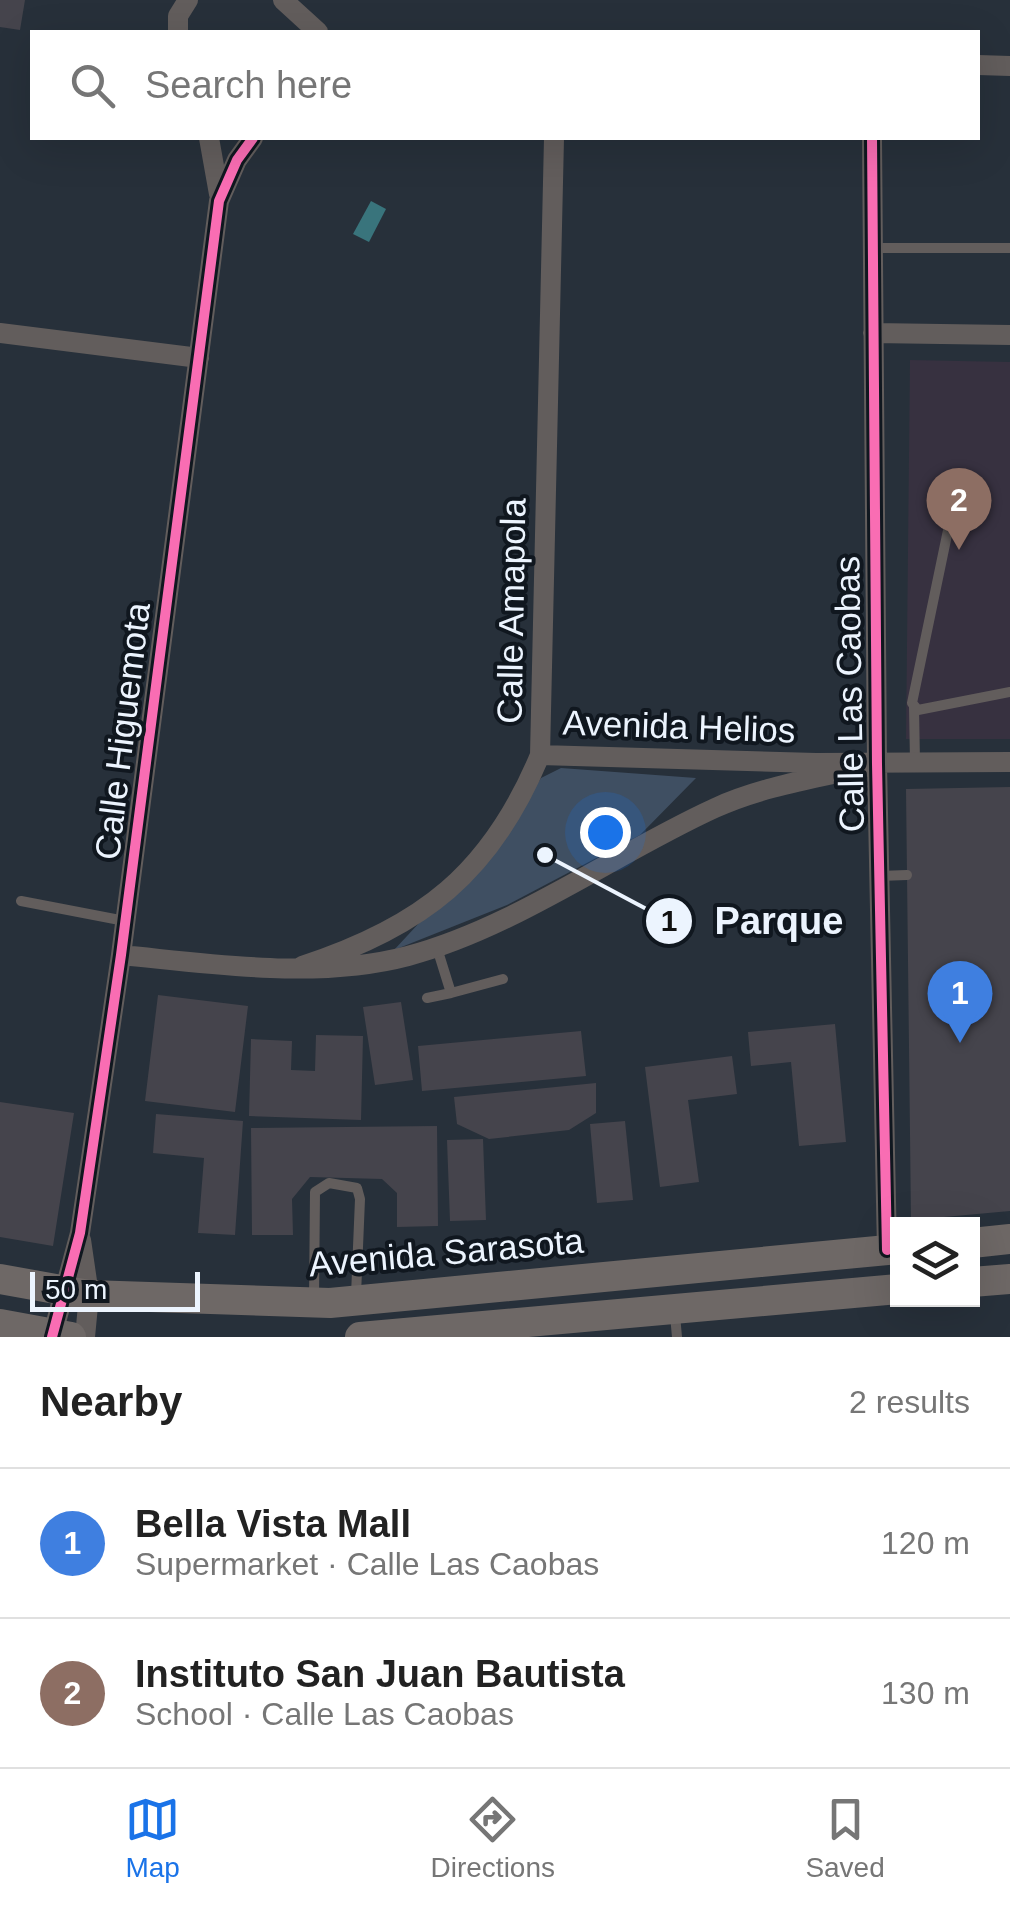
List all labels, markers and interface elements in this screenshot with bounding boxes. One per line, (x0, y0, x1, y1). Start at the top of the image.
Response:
search box (30, 30, 980, 140)
icon: search (65, 58, 120, 113)
text: Search here (145, 64, 352, 106)
pin: 2 (926, 468, 992, 550)
street label: Calle Amapola (490, 497, 532, 724)
street label: Calle Las Caobas (827, 556, 871, 832)
street label: Calle Higuemota (87, 600, 157, 862)
street label: Avenida Helios (562, 702, 796, 750)
your location (580, 807, 631, 858)
callout: Parque (644, 887, 863, 955)
text: Parque (715, 900, 843, 942)
text: 1 (661, 904, 677, 937)
pin: 1 (928, 960, 992, 1043)
map controls (890, 1217, 980, 1307)
button: layers (890, 1217, 980, 1307)
street label: Avenida Sarasota (307, 1221, 586, 1283)
scale bar (30, 1267, 200, 1312)
text: 50 m (45, 1274, 107, 1305)
text: Nearby (40, 1378, 182, 1425)
text: 2 results (849, 1384, 970, 1420)
text: Bella Vista Mall (135, 1503, 411, 1545)
text: 1 (64, 1525, 81, 1561)
text: 120 m (881, 1525, 970, 1561)
text: Supermarket · Calle Las Caobas (135, 1546, 599, 1582)
text: Instituto San Juan Bautista (135, 1653, 625, 1695)
text: 2 (64, 1675, 81, 1711)
text: 130 m (881, 1675, 970, 1711)
text: School · Calle Las Caobas (135, 1696, 514, 1732)
tab: Map (125, 1792, 180, 1884)
tab: Directions (431, 1792, 555, 1884)
tab: Saved (805, 1792, 885, 1884)

